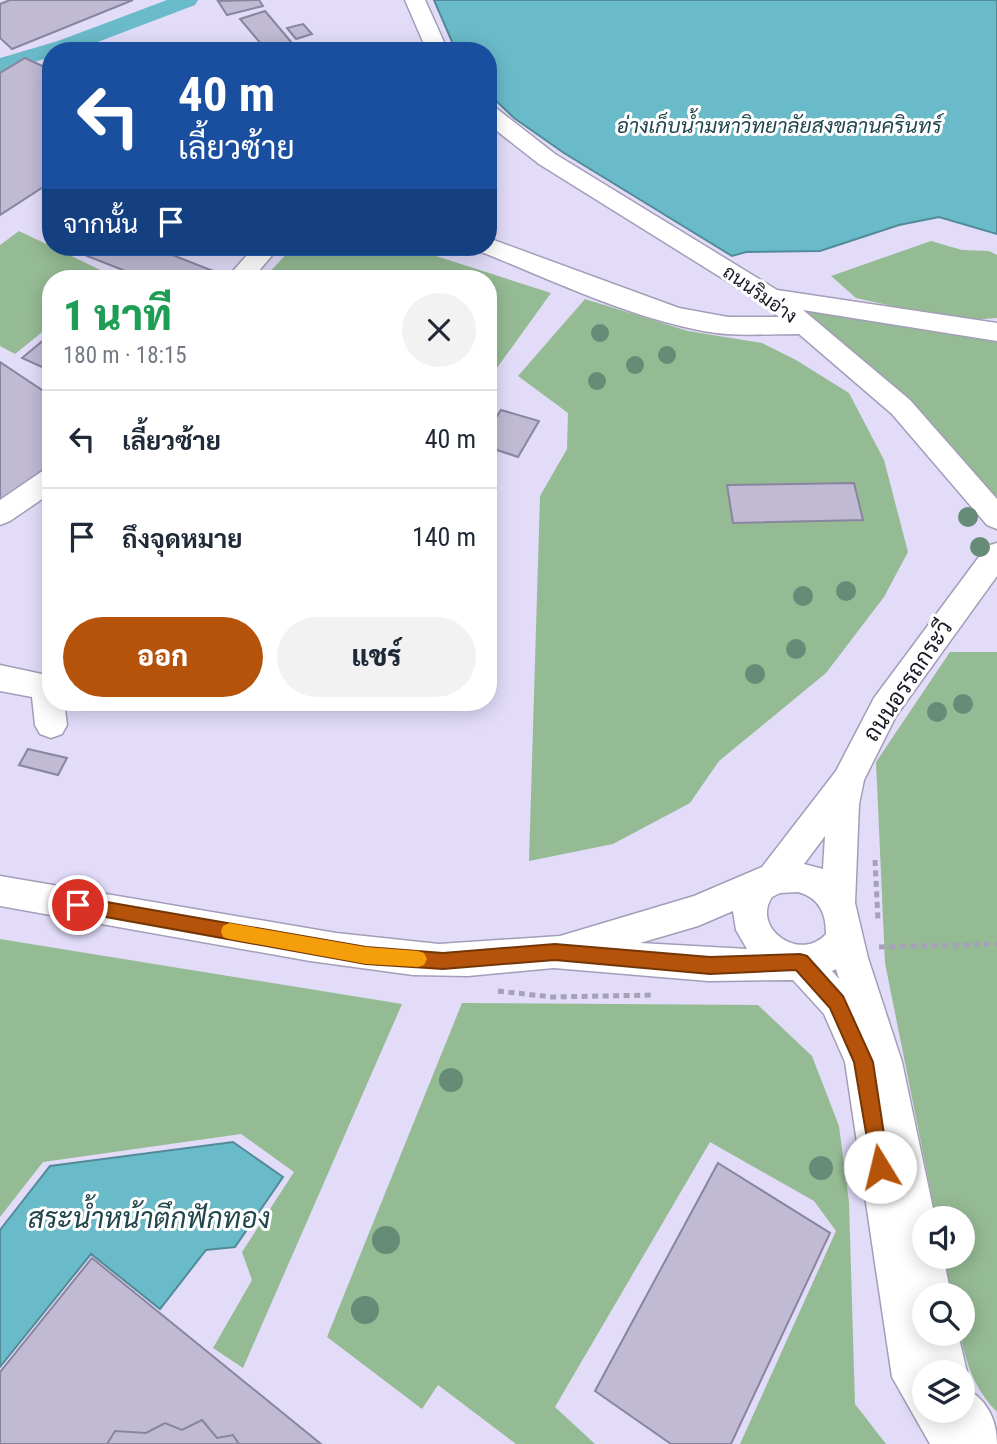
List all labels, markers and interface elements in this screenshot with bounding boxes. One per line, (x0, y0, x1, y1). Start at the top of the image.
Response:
text: 40 m (178, 66, 275, 123)
icon: left (63, 70, 154, 161)
water label: อ่างเก็บน้ำมหาวิทยาลัยสงขลานครินทร์ (616, 108, 945, 138)
text: เลี้ยวซ้าย (178, 129, 295, 167)
icon: arrive (152, 203, 190, 241)
text: จากนั้น (63, 209, 138, 239)
street label: ถนนริมอ่าง (719, 260, 801, 328)
text: 1 นาที (63, 291, 172, 340)
button: close (402, 293, 476, 367)
text: 180 m · 18:15 (63, 342, 187, 369)
icon: left (63, 420, 101, 458)
text: 40 m (425, 424, 476, 454)
text: เลี้ยวซ้าย (122, 426, 221, 456)
icon: arrive (63, 518, 101, 556)
text: 140 m (412, 522, 476, 552)
text: ถึงจุดหมาย (122, 524, 243, 554)
street label: ถนนอรรถกระวี (856, 614, 958, 747)
button: ออก (63, 617, 263, 697)
button: แชร์ (277, 617, 476, 697)
pin (48, 875, 108, 935)
icon: arrive (59, 886, 97, 924)
position arrow (843, 1130, 917, 1204)
water label: สระน้ำหน้าตึกฟักทอง (28, 1194, 270, 1235)
map controls (912, 1206, 975, 1423)
button: sound (912, 1206, 975, 1269)
button: search (912, 1283, 975, 1346)
button: layers (912, 1360, 975, 1423)

